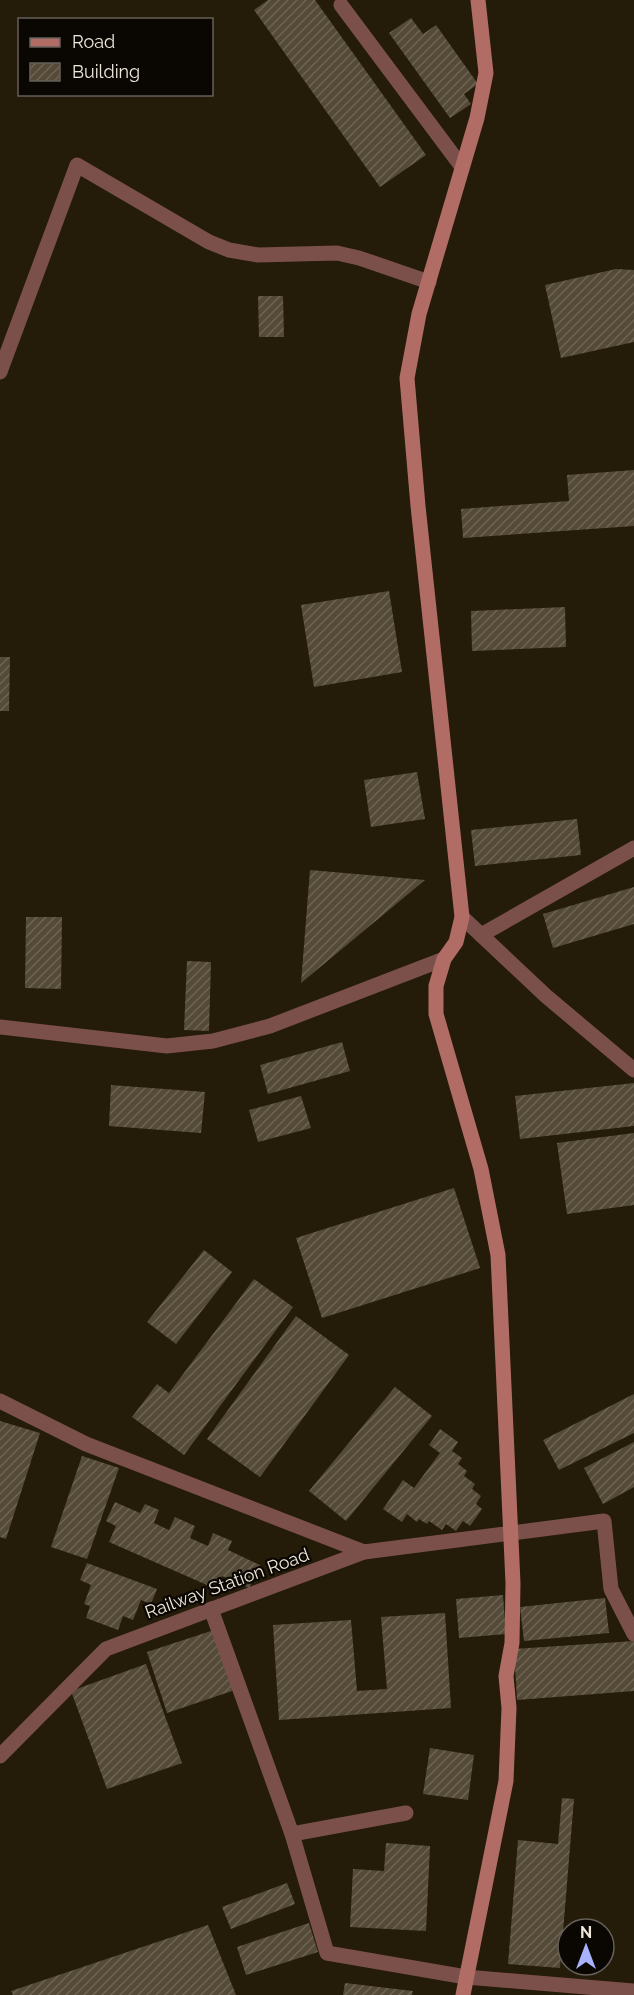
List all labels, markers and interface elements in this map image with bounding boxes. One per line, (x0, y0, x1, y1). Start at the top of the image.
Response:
legend (18, 18, 213, 96)
text: Road (72, 31, 115, 52)
text: Building (72, 61, 140, 82)
street label: Railway Station Road (142, 1544, 312, 1622)
north arrow (556, 1917, 616, 1977)
text: N (580, 1923, 592, 1942)

